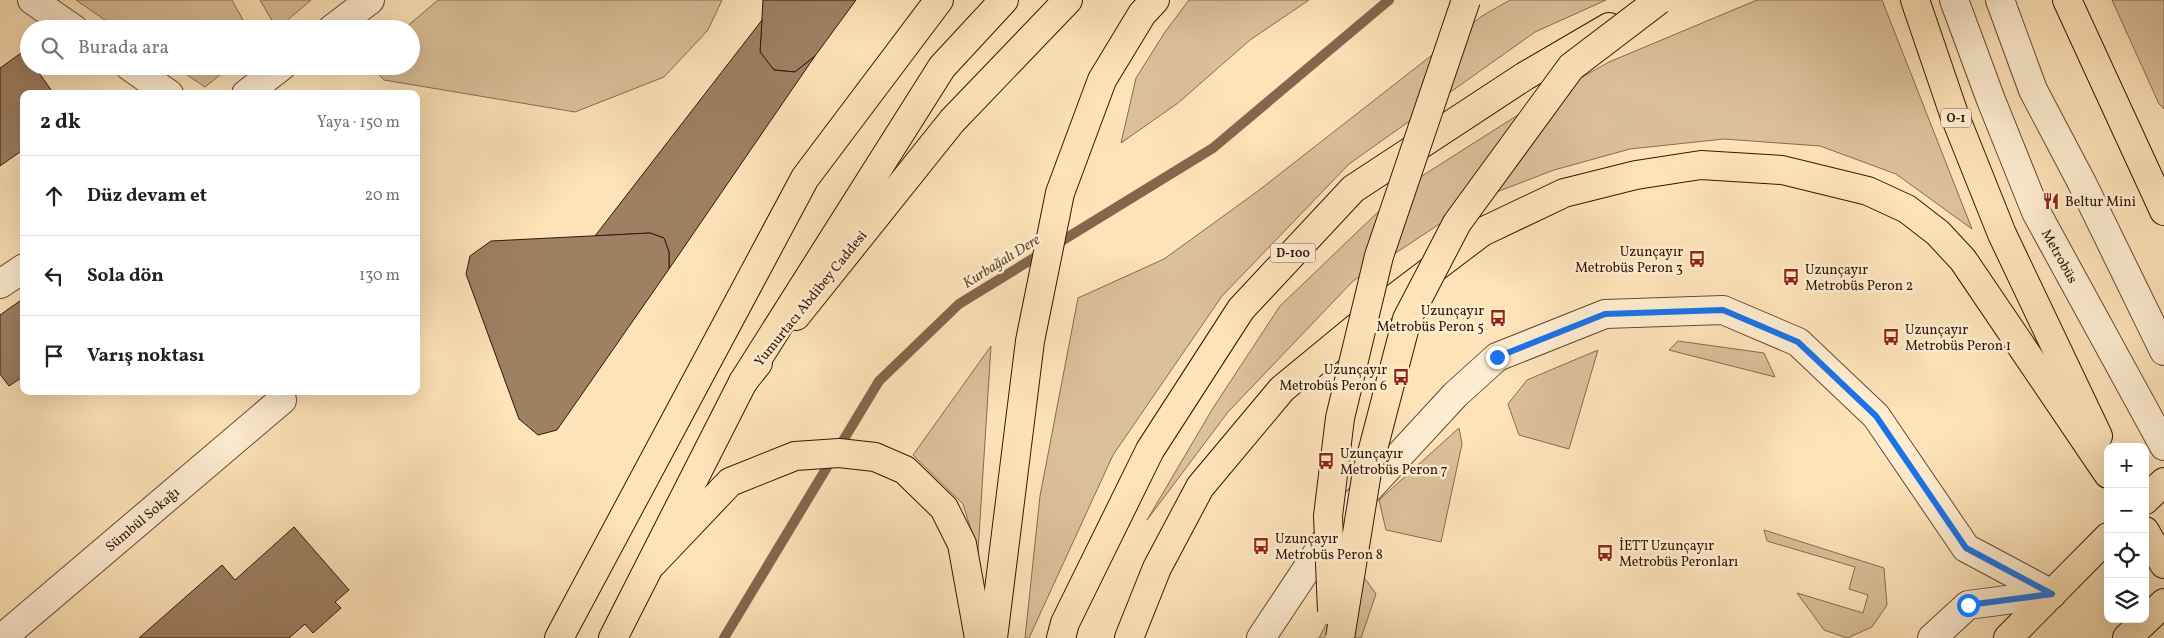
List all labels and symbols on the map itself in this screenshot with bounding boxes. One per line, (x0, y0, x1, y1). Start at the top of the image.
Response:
road number: O-1 (1941, 109, 1971, 128)
restaurant icon: Beltur Mini (2041, 191, 2061, 211)
place label: Beltur Mini (2065, 193, 2136, 212)
street label: Metrobüs (2036, 226, 2081, 287)
street label: Yumurtacı Abdibey Caddesi (750, 227, 872, 371)
water label: Kurbağalı Dere (959, 230, 1045, 294)
place label: Uzunçayır Metrobüs Peron 3 (1575, 243, 1683, 278)
road number: D-100 (1270, 244, 1316, 262)
bus stop icon: Uzunçayır Metrobüs Peron 3 (1687, 249, 1707, 269)
place label: Uzunçayır Metrobüs Peron 2 (1805, 261, 1913, 296)
bus stop icon: Uzunçayır Metrobüs Peron 2 (1781, 267, 1801, 287)
place label: Uzunçayır Metrobüs Peron 5 (1376, 302, 1484, 337)
bus stop icon: Uzunçayır Metrobüs Peron 5 (1488, 308, 1508, 328)
place label: Uzunçayır Metrobüs Peron 1 (1905, 321, 2011, 356)
bus stop icon: Uzunçayır Metrobüs Peron 1 (1881, 327, 1901, 347)
route end (1486, 346, 1509, 369)
place label: Uzunçayır Metrobüs Peron 6 (1279, 361, 1387, 396)
bus stop icon: Uzunçayır Metrobüs Peron 6 (1391, 367, 1411, 387)
place label: Uzunçayır Metrobüs Peron 7 (1340, 445, 1448, 480)
bus stop icon: Uzunçayır Metrobüs Peron 7 (1316, 451, 1336, 471)
street label: Sümbül Sokağı (102, 483, 184, 557)
place label: Uzunçayır Metrobüs Peron 8 (1275, 530, 1383, 565)
bus stop icon: Uzunçayır Metrobüs Peron 8 (1251, 536, 1271, 556)
place label: İETT Uzunçayır Metrobüs Peronları (1619, 537, 1738, 572)
bus stop icon: İETT Uzunçayır Metrobüs Peronları (1595, 543, 1615, 563)
route start (1957, 594, 1980, 617)

